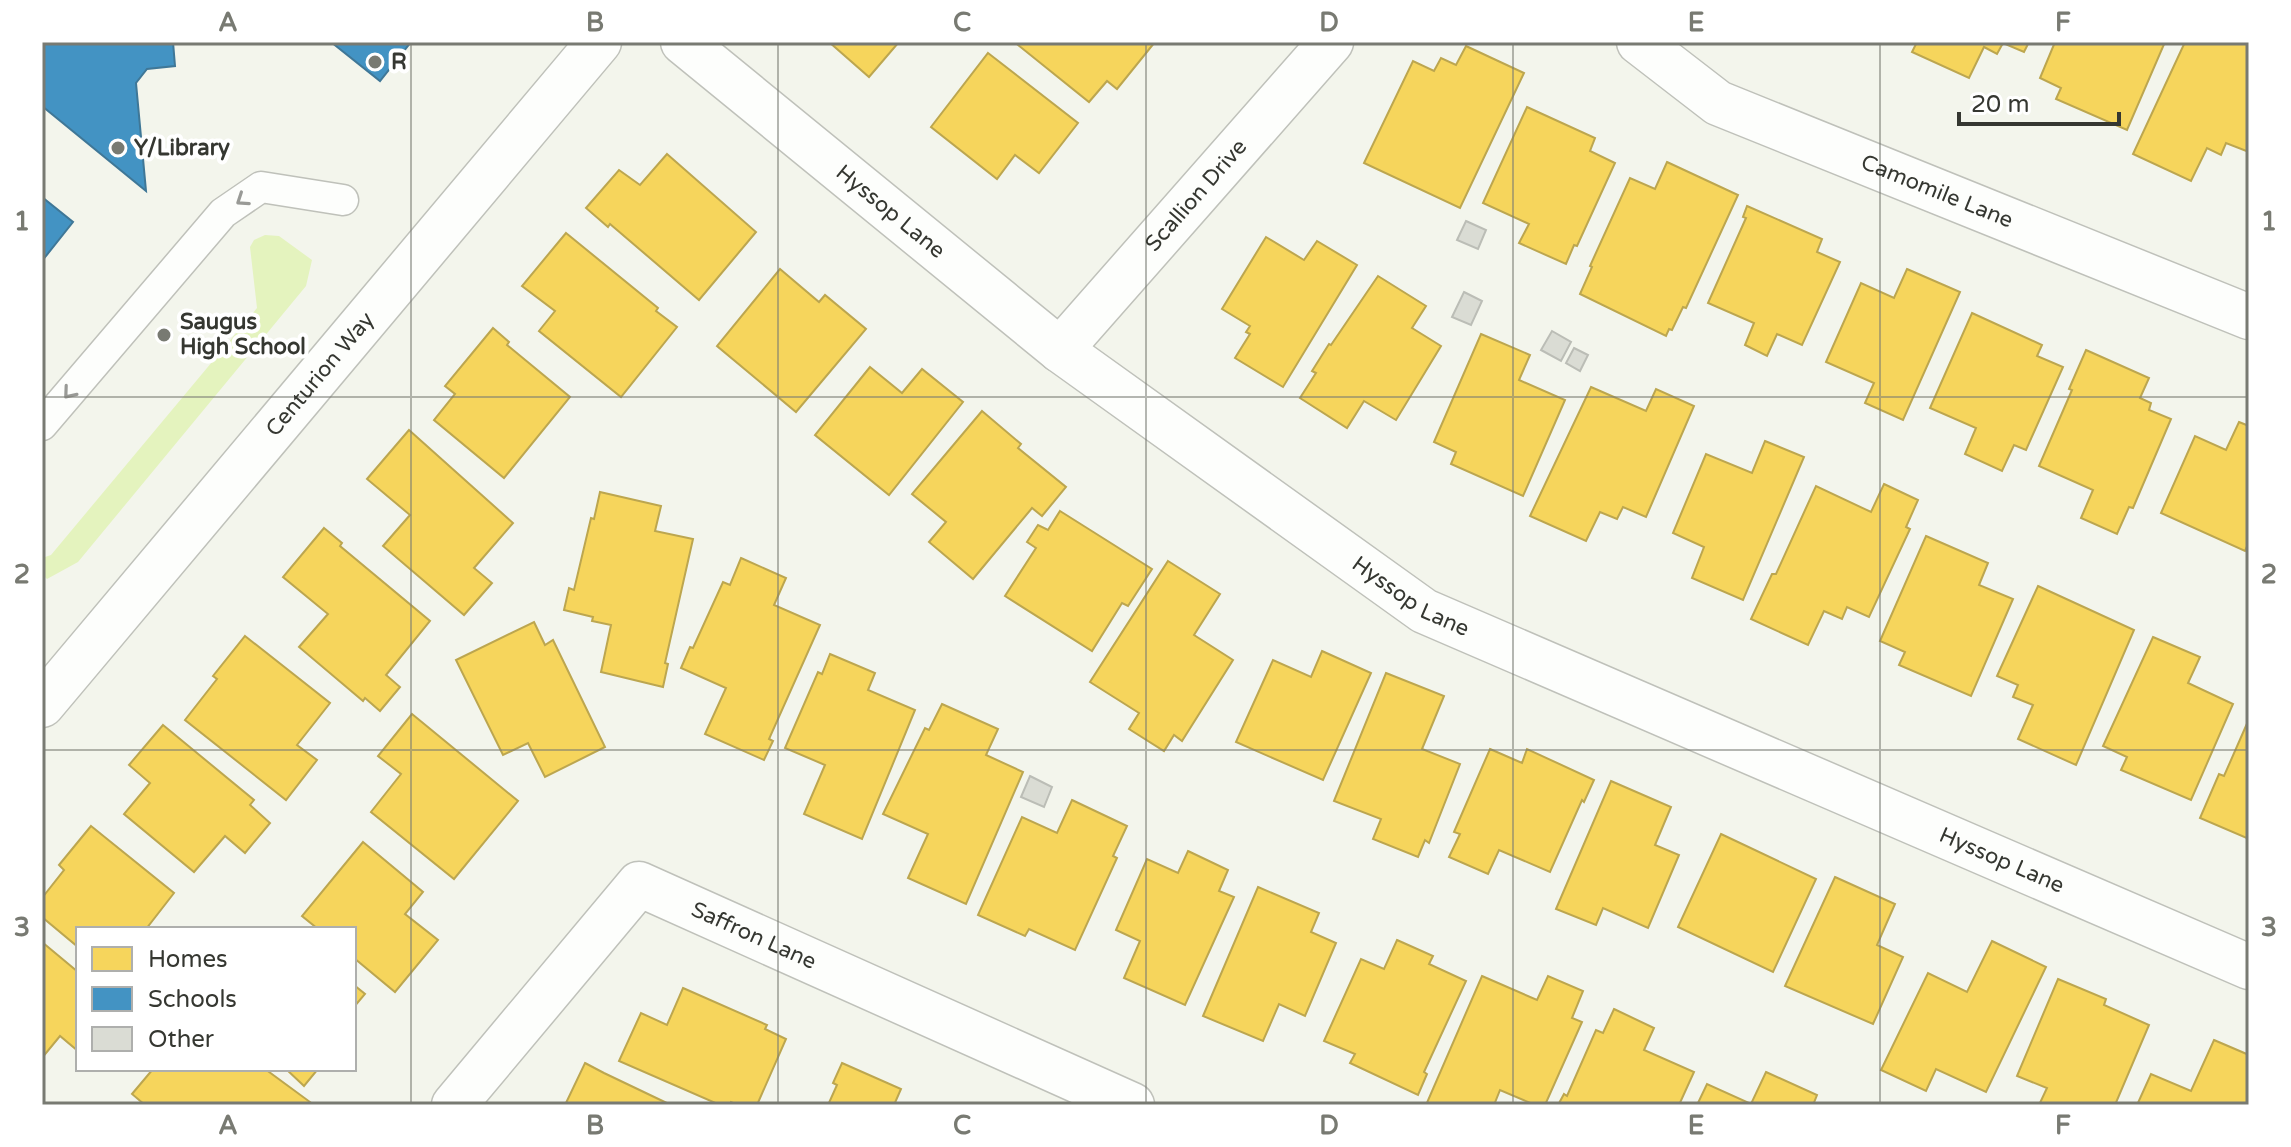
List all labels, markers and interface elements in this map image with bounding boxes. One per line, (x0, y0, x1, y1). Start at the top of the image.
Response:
text: A (218, 7, 238, 38)
text: B (586, 7, 604, 38)
text: C (953, 7, 971, 38)
text: D (1319, 7, 1339, 38)
text: E (1688, 7, 1704, 38)
text: F (2055, 7, 2071, 38)
place label: R (391, 49, 407, 75)
marker: R (366, 53, 384, 71)
scale bar (1959, 76, 2119, 126)
text: 20 m (1971, 90, 2029, 119)
street label: Scallion Drive (1140, 134, 1252, 257)
place label: Y/Library (134, 135, 230, 161)
marker: Y/Library (109, 139, 127, 157)
street label: Camomile Lane (1857, 149, 2017, 234)
street label: Hyssop Lane (831, 159, 950, 264)
one-way arrow (236, 190, 250, 205)
text: 1 (14, 206, 30, 237)
text: 1 (2261, 206, 2277, 237)
street label: Centurion Way (260, 307, 380, 442)
place label: Saugus High School (180, 309, 306, 360)
marker: Saugus High School (155, 326, 173, 344)
one-way arrow (64, 384, 79, 399)
street label: Hyssop Lane (1347, 551, 1473, 642)
text: 2 (14, 559, 30, 590)
text: 2 (2261, 559, 2277, 590)
street label: Hyssop Lane (1935, 822, 2068, 899)
street label: Saffron Lane (687, 896, 820, 975)
text: 3 (14, 912, 30, 943)
text: 3 (2261, 912, 2277, 943)
legend (76, 927, 356, 1071)
text: Homes (148, 945, 228, 974)
text: Schools (148, 985, 237, 1014)
text: Other (148, 1025, 215, 1054)
text: A (218, 1110, 238, 1141)
text: B (586, 1110, 604, 1141)
text: C (953, 1110, 971, 1141)
text: D (1319, 1110, 1339, 1141)
text: E (1688, 1110, 1704, 1141)
text: F (2055, 1110, 2071, 1141)

